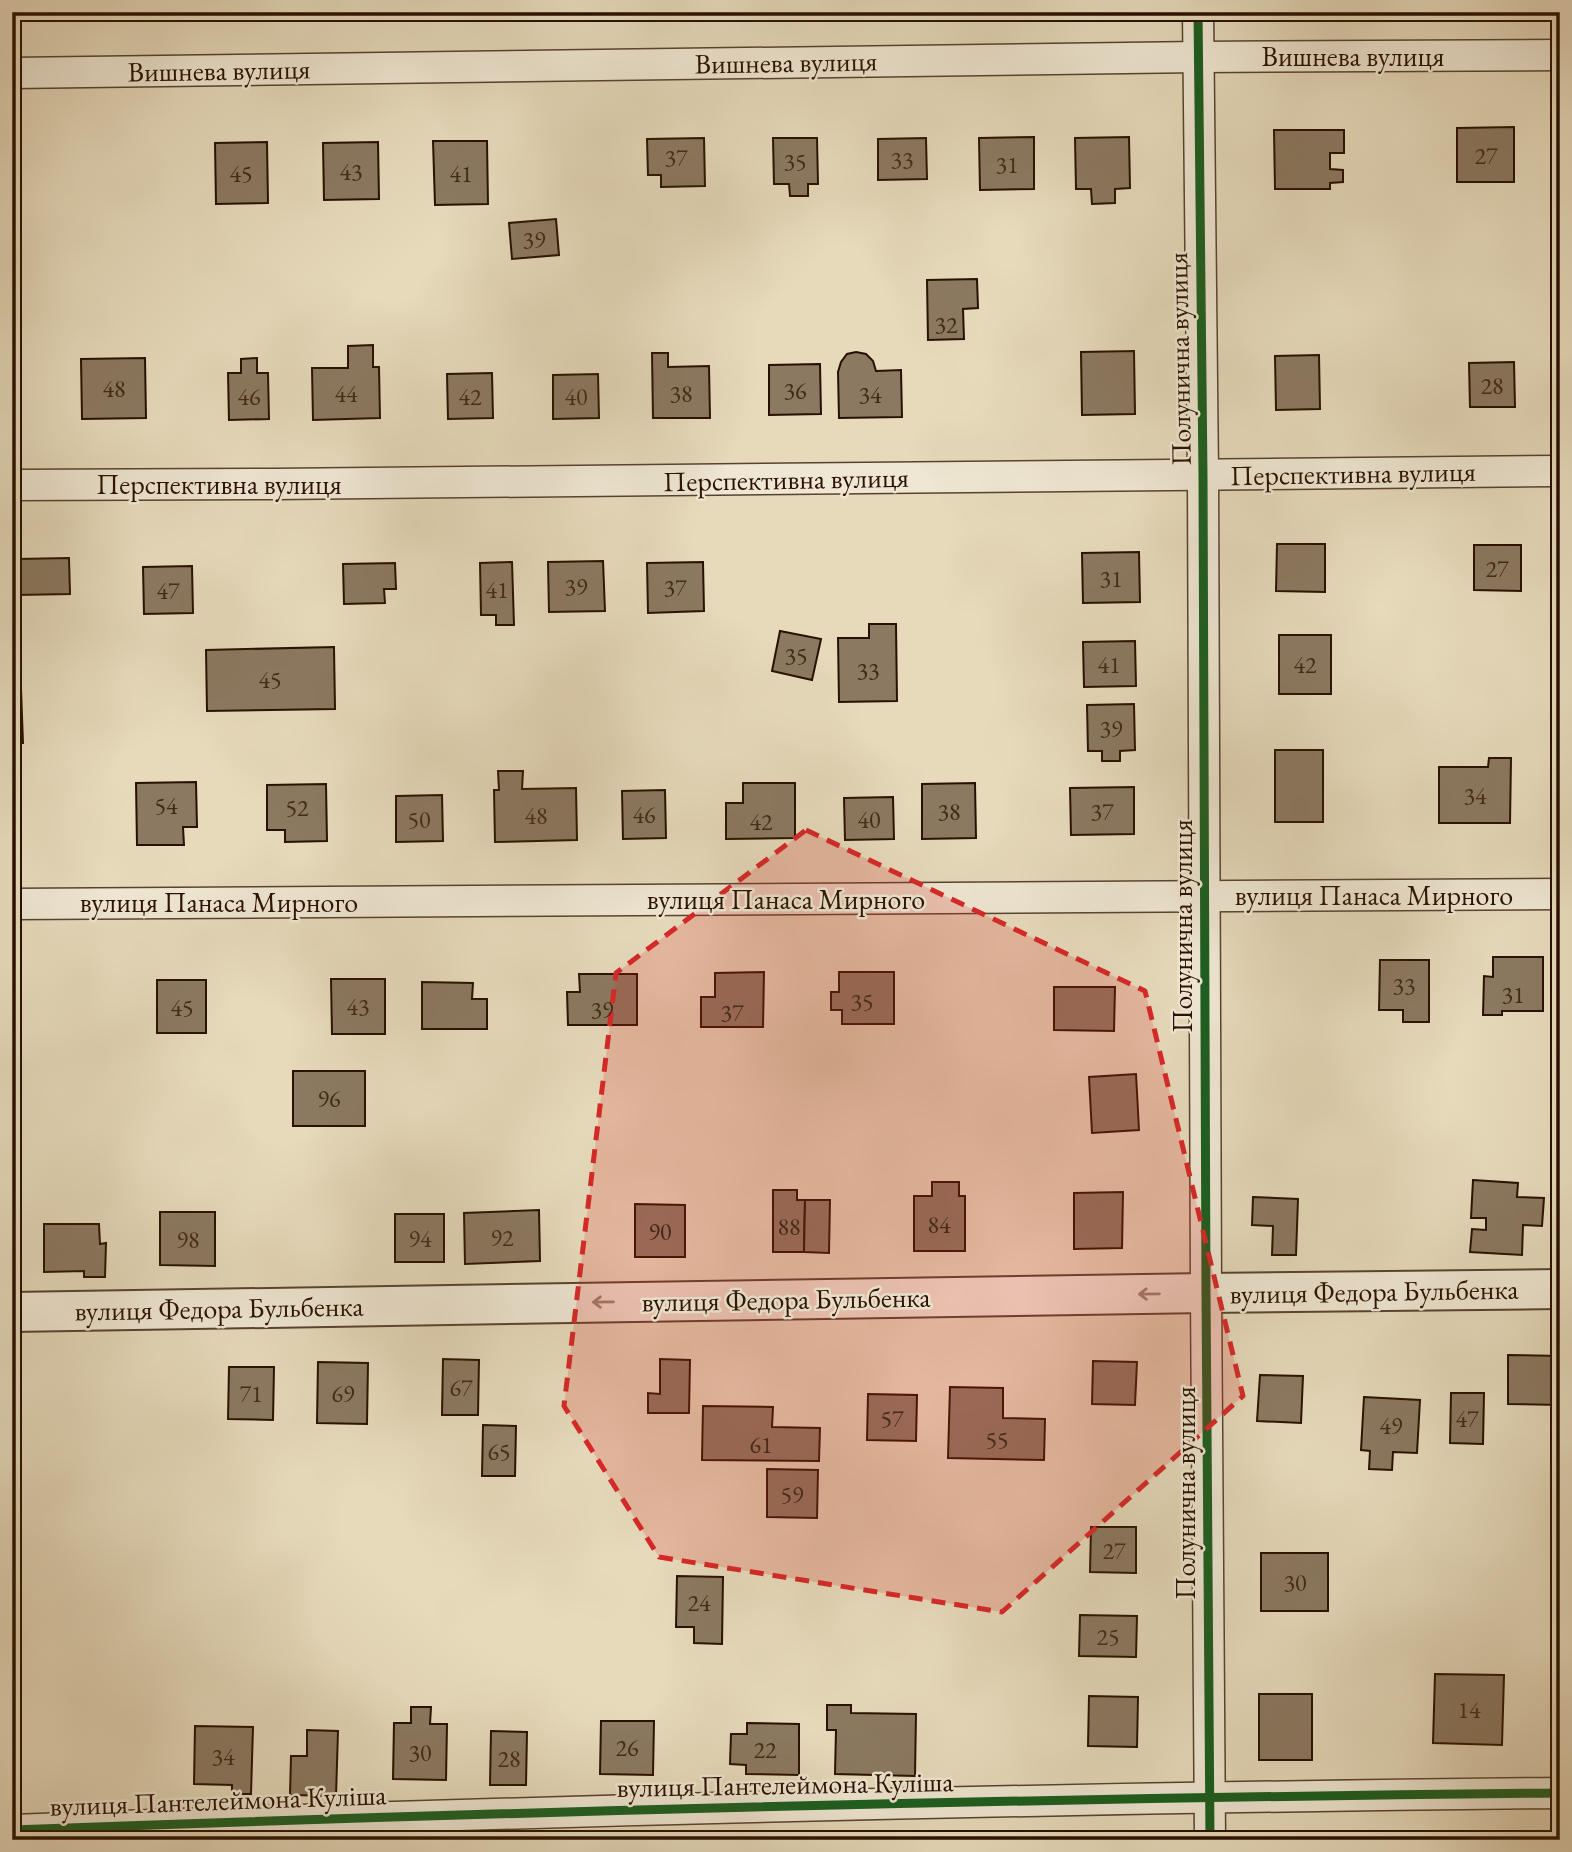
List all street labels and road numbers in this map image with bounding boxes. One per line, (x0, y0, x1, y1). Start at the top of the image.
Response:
street label: Вишнева вулиця (1262, 38, 1444, 74)
street label: Вишнева вулиця (694, 42, 878, 82)
street label: Вишнева вулиця (127, 50, 311, 90)
street label: Полунична вулиця (1159, 252, 1199, 466)
street label: Перспективна вулиця (1230, 453, 1476, 493)
street label: Перспективна вулиця (663, 459, 909, 499)
street label: Перспективна вулиця (96, 466, 342, 502)
street label: Полунична вулиця (1164, 819, 1200, 1033)
street label: вулиця Панаса Мирного (1235, 877, 1513, 913)
street label: вулиця Панаса Мирного (647, 881, 925, 917)
street label: вулиця Панаса Мирного (80, 884, 358, 920)
street label: вулиця Федора Бульбенка (1229, 1270, 1520, 1312)
street label: вулиця Федора Бульбенка (641, 1278, 932, 1320)
street label: вулиця Федора Бульбенка (74, 1287, 365, 1329)
street label: Полунична вулиця (1167, 1386, 1203, 1600)
street label: вулиця Пантелеймона Куліша (616, 1763, 955, 1805)
street label: вулиця Пантелеймона Куліша (49, 1776, 388, 1824)

